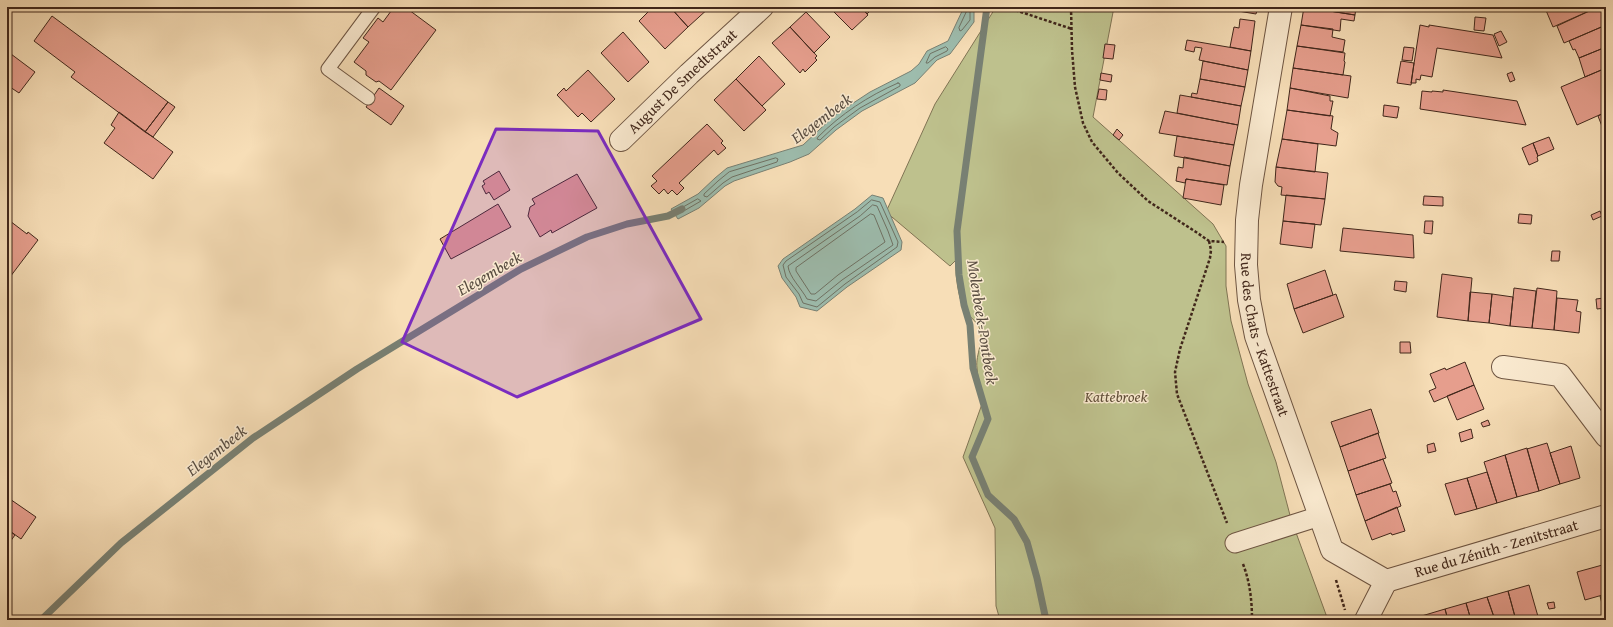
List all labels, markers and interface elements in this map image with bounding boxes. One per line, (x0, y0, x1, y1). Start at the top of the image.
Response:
street label: August De Smedtstraat (623, 23, 742, 138)
water label: Elegembeek (785, 87, 857, 150)
water label: Elegembeek (451, 244, 526, 302)
street label: Rue des Chats - Kattestraat (1236, 253, 1295, 420)
water label: Molenbeek-Pontbeek (961, 258, 1005, 387)
park label: Kattebroek (1084, 386, 1148, 407)
water label: Elegembeek (180, 418, 252, 482)
street label: Rue du Zénith - Zenitstraat (1412, 514, 1581, 582)

